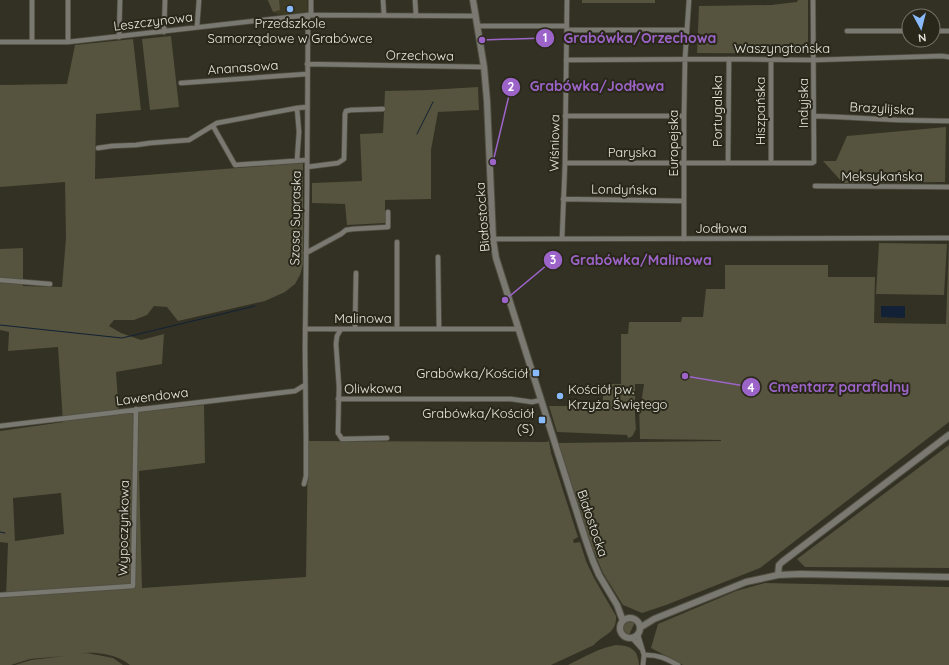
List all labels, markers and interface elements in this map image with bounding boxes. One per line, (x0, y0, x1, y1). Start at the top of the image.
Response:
marker: Przedszkole Samorządowe w Grabówce (285, 4, 295, 14)
street label: Leszczynowa (112, 8, 194, 34)
north arrow (901, 8, 941, 48)
place label: Przedszkole Samorządowe w Grabówce (207, 15, 373, 46)
callout: Grabówka/Orzechowa (535, 25, 724, 51)
text: Grabówka/Orzechowa (564, 29, 716, 47)
text: 1 (543, 30, 547, 45)
text: N (917, 30, 927, 45)
street label: Waszyngtońska (734, 40, 830, 56)
street label: Orzechowa (386, 46, 454, 64)
street label: Ananasowa (207, 57, 279, 77)
callout: Grabówka/Jodłowa (501, 74, 672, 100)
street label: Portugalska (709, 75, 725, 147)
text: Grabówka/Jodłowa (530, 77, 664, 95)
street label: Hiszpańska (752, 77, 768, 145)
street label: Indyjska (795, 78, 811, 128)
text: 2 (508, 79, 515, 94)
street label: Brazylijska (849, 98, 915, 118)
street label: Europejska (665, 110, 681, 176)
street label: Wiśniowa (546, 114, 562, 172)
street label: Paryska (608, 144, 656, 160)
street label: Meksykańska (841, 168, 923, 184)
street label: Szosa Supraska (286, 170, 304, 266)
street label: Londyńska (591, 180, 657, 198)
street label: Białostocka (472, 182, 492, 252)
street label: Jodłowa (695, 220, 747, 236)
callout: Grabówka/Malinowa (543, 247, 720, 273)
text: Grabówka/Malinowa (570, 251, 712, 269)
text: 3 (550, 252, 556, 267)
street label: Malinowa (334, 310, 392, 326)
place label: Grabówka/Kościół (416, 365, 529, 381)
marker: Grabówka/Kościół (531, 368, 541, 378)
callout: Cmentarz parafialny (741, 374, 917, 400)
text: Cmentarz parafialny (769, 378, 909, 396)
street label: Oliwkowa (344, 379, 402, 397)
text: 4 (747, 380, 755, 395)
place label: Kościół pw. Krzyża Świętego (568, 381, 668, 412)
street label: Lawendowa (115, 384, 189, 408)
marker: Kościół pw. Krzyża Świętego (555, 391, 565, 401)
place label: Grabówka/Kościół (S) (422, 405, 535, 436)
marker: Grabówka/Kościół (S) (537, 415, 547, 425)
street label: Wypoczynkowa (114, 480, 132, 576)
street label: Białostocka (574, 487, 612, 559)

